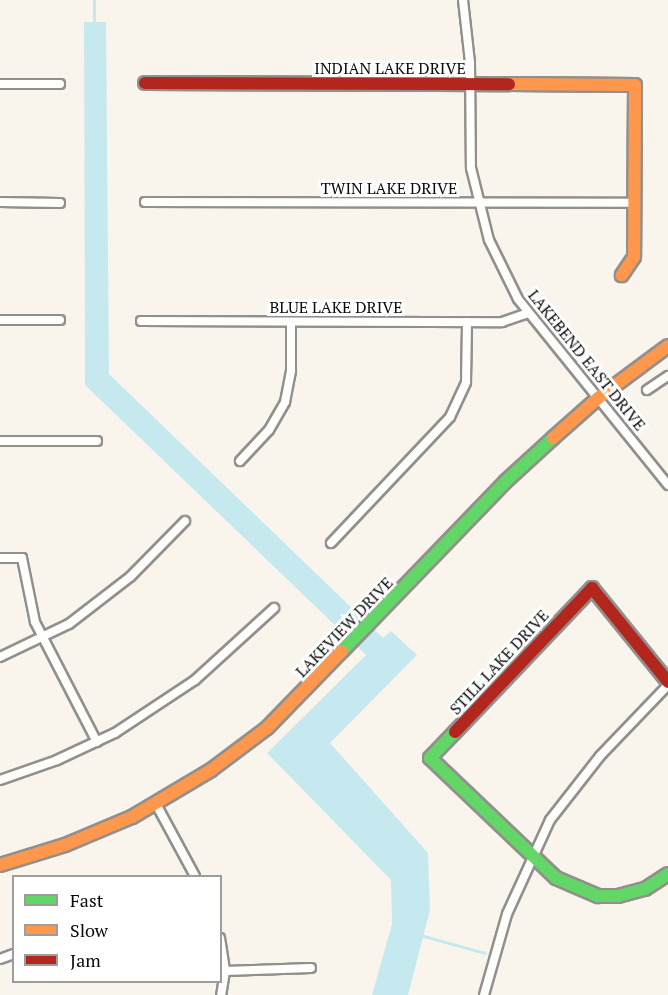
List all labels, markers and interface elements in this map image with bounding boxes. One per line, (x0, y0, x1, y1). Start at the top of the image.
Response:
street label: INDIAN LAKE DRIVE (314, 58, 466, 78)
street label: TWIN LAKE DRIVE (321, 178, 457, 198)
street label: LAKEBEND EAST DRIVE (524, 286, 650, 434)
street label: BLUE LAKE DRIVE (269, 297, 403, 317)
street label: LAKEVIEW DRIVE (291, 573, 397, 681)
street label: STILL LAKE DRIVE (446, 606, 552, 718)
legend (12, 875, 222, 983)
text: Fast (70, 888, 103, 912)
text: Slow (70, 918, 108, 942)
text: Jam (70, 948, 101, 972)

